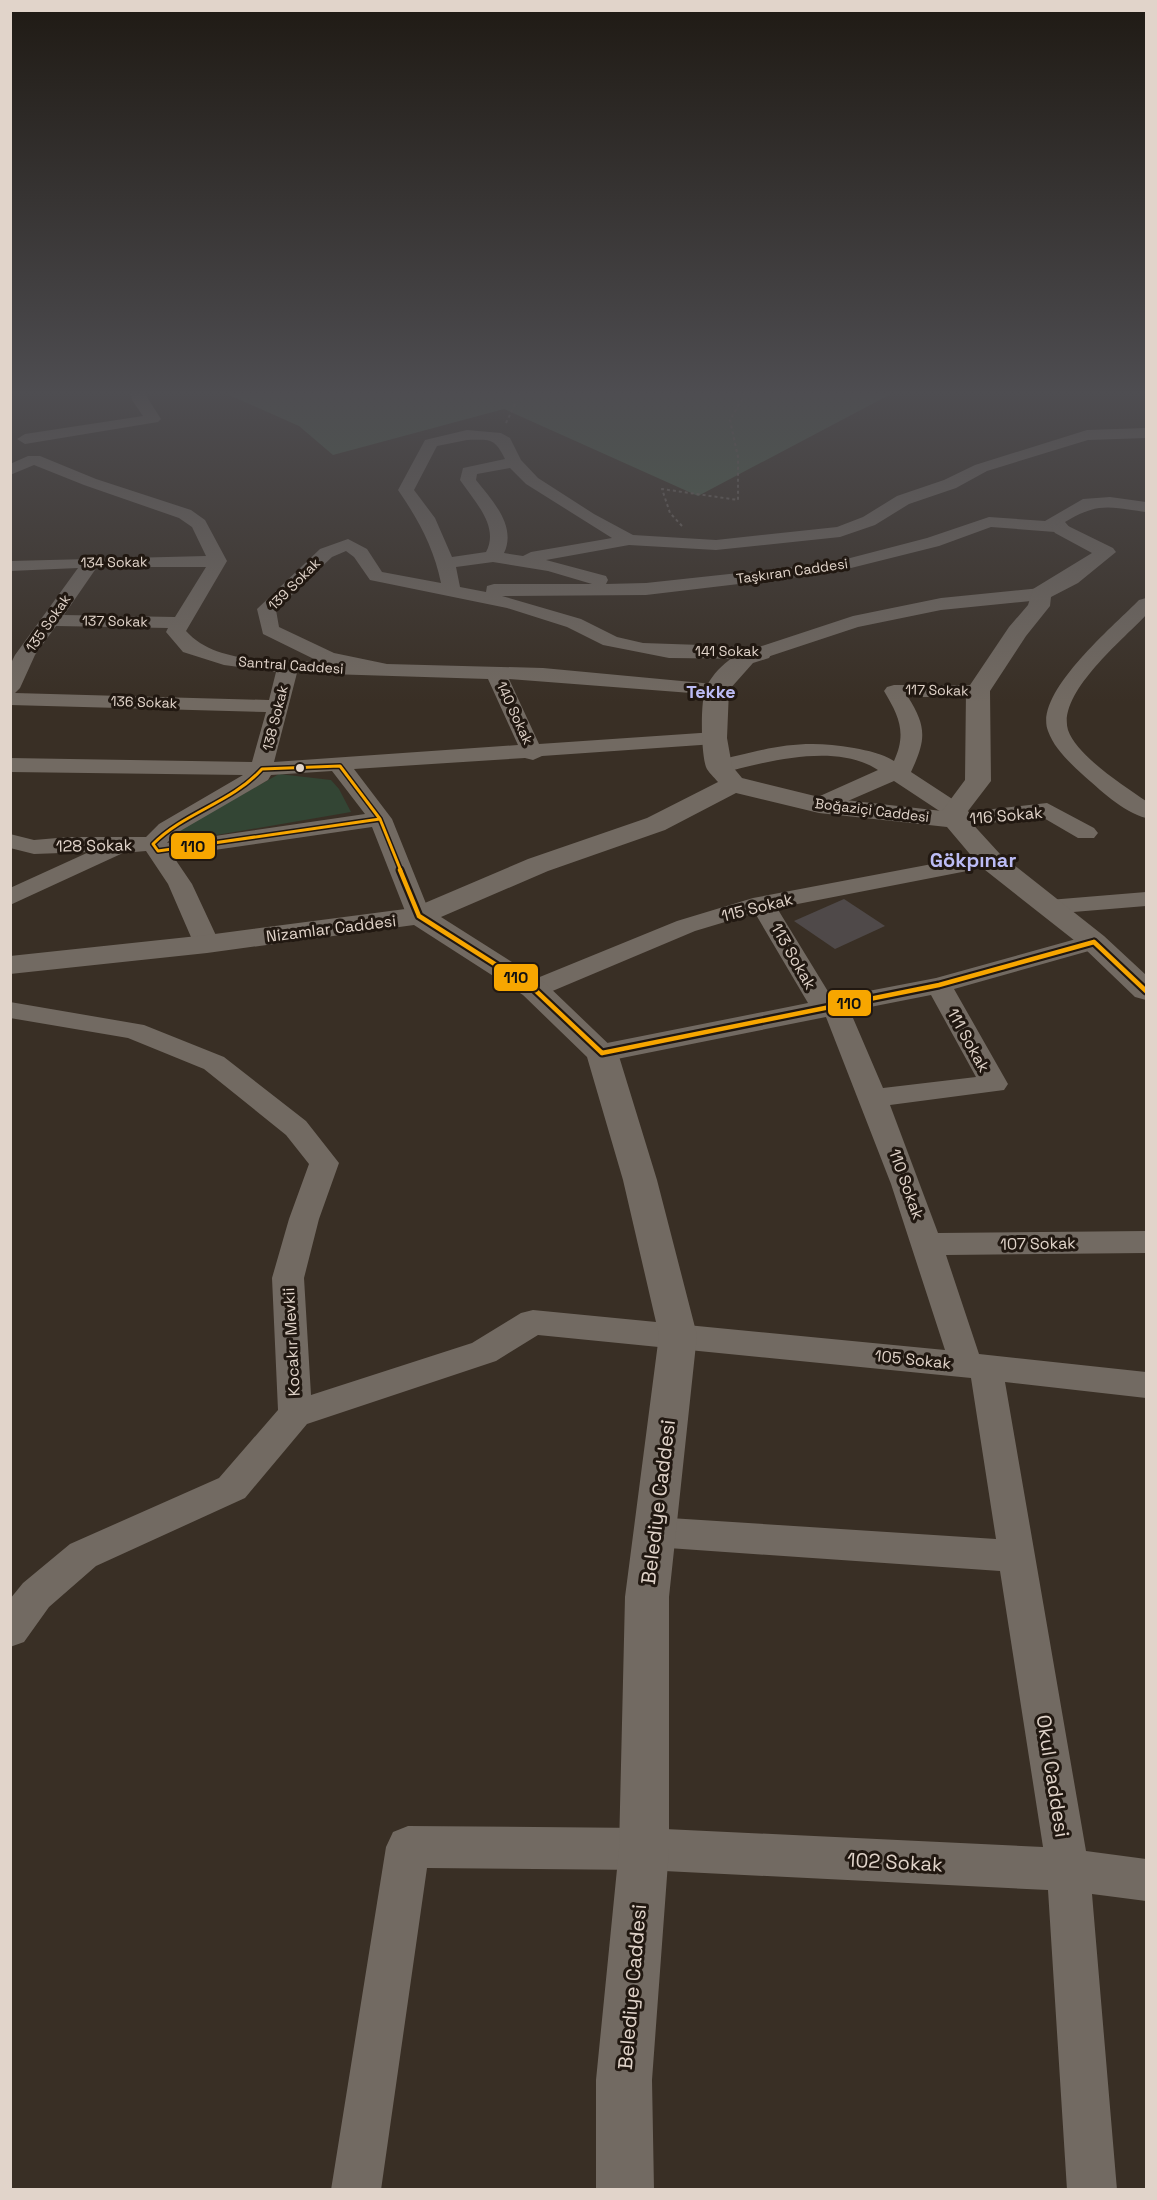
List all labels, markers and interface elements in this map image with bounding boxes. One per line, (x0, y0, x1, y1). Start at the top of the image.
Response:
street label: 134 Sokak (80, 552, 148, 572)
street label: 139 Sokak (264, 554, 324, 614)
street label: Taşkıran Caddesi (735, 554, 849, 588)
street label: 135 Sokak (22, 590, 75, 655)
street label: 137 Sokak (82, 611, 149, 631)
street label: 141 Sokak (695, 642, 759, 660)
street label: Santral Caddesi (238, 652, 344, 678)
street label: 140 Sokak (493, 679, 538, 748)
district label: Tekke (686, 680, 736, 703)
street label: 117 Sokak (905, 680, 969, 700)
street label: 138 Sokak (258, 683, 292, 753)
street label: 136 Sokak (110, 692, 178, 712)
unlabelled marker (294, 762, 306, 774)
street label: Boğaziçi Caddesi (814, 794, 930, 826)
street label: 116 Sokak (969, 802, 1044, 829)
line badge: 110 (170, 832, 216, 860)
street label: 128 Sokak (56, 834, 133, 857)
text: 110 (181, 836, 205, 857)
district label: Gökpınar (930, 847, 1016, 873)
street label: 115 Sokak (719, 888, 795, 927)
street label: Nizamlar Caddesi (265, 910, 397, 947)
street label: 113 Sokak (766, 919, 821, 993)
line badge: 110 (493, 963, 539, 992)
text: 110 (504, 967, 528, 988)
line badge: 110 (827, 989, 872, 1017)
text: 110 (837, 993, 861, 1014)
street label: 111 Sokak (942, 1004, 995, 1076)
street label: 110 Sokak (884, 1146, 929, 1223)
street label: 107 Sokak (1000, 1232, 1076, 1255)
street label: Kocakır Mevkii (278, 1287, 305, 1397)
street label: 105 Sokak (874, 1345, 953, 1374)
street label: Belediye Caddesi (635, 1418, 681, 1586)
street label: Okul Caddesi (1030, 1713, 1076, 1839)
street label: 102 Sokak (846, 1847, 944, 1878)
street label: Belediye Caddesi (612, 1903, 652, 2071)

